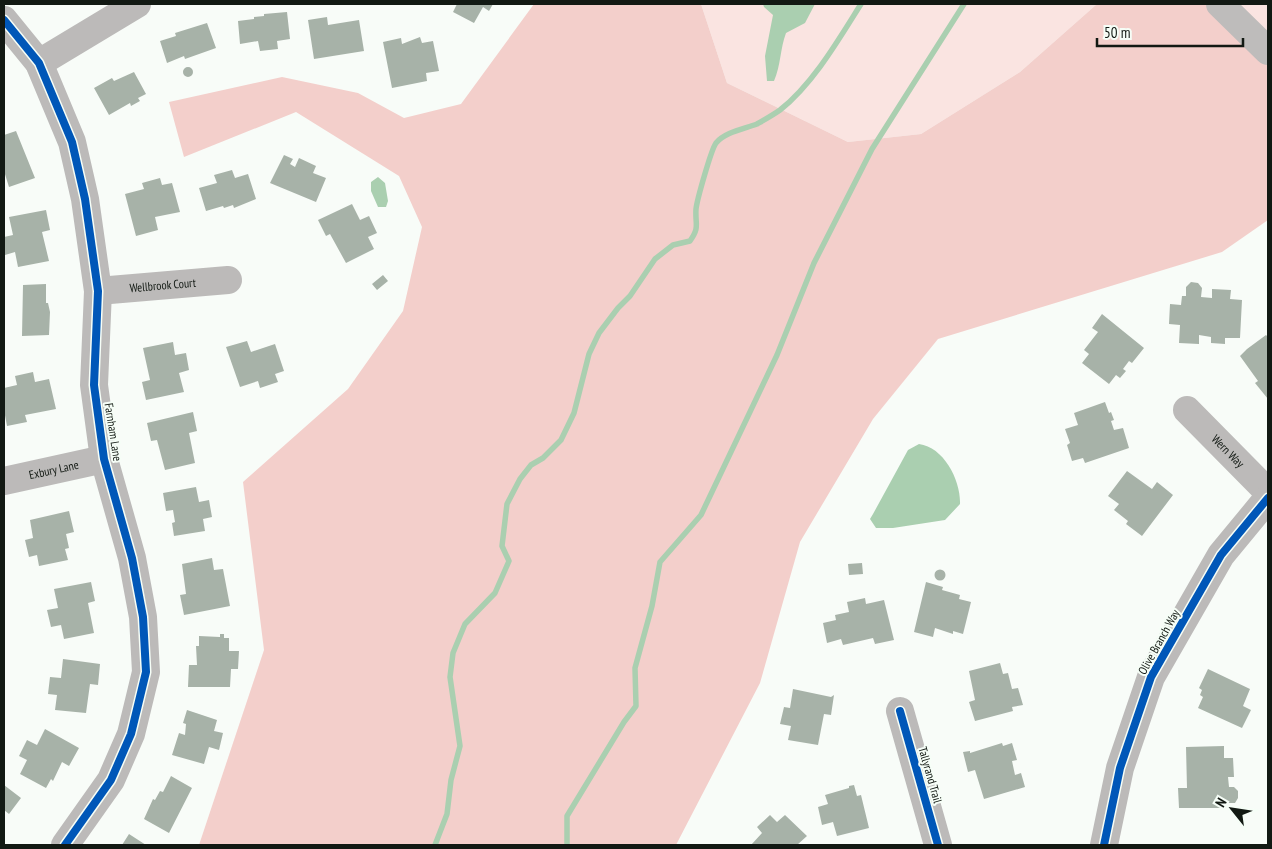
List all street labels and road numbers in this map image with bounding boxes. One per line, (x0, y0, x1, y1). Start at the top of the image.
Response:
street label: Wellbrook Court (129, 275, 197, 295)
street label: Farnham Lane (102, 402, 125, 462)
street label: Wern Way (1209, 431, 1248, 471)
street label: Exbury Lane (27, 457, 80, 482)
street label: Olive Branch Way (1135, 606, 1183, 677)
street label: Tallyrand Trail (915, 745, 946, 805)

